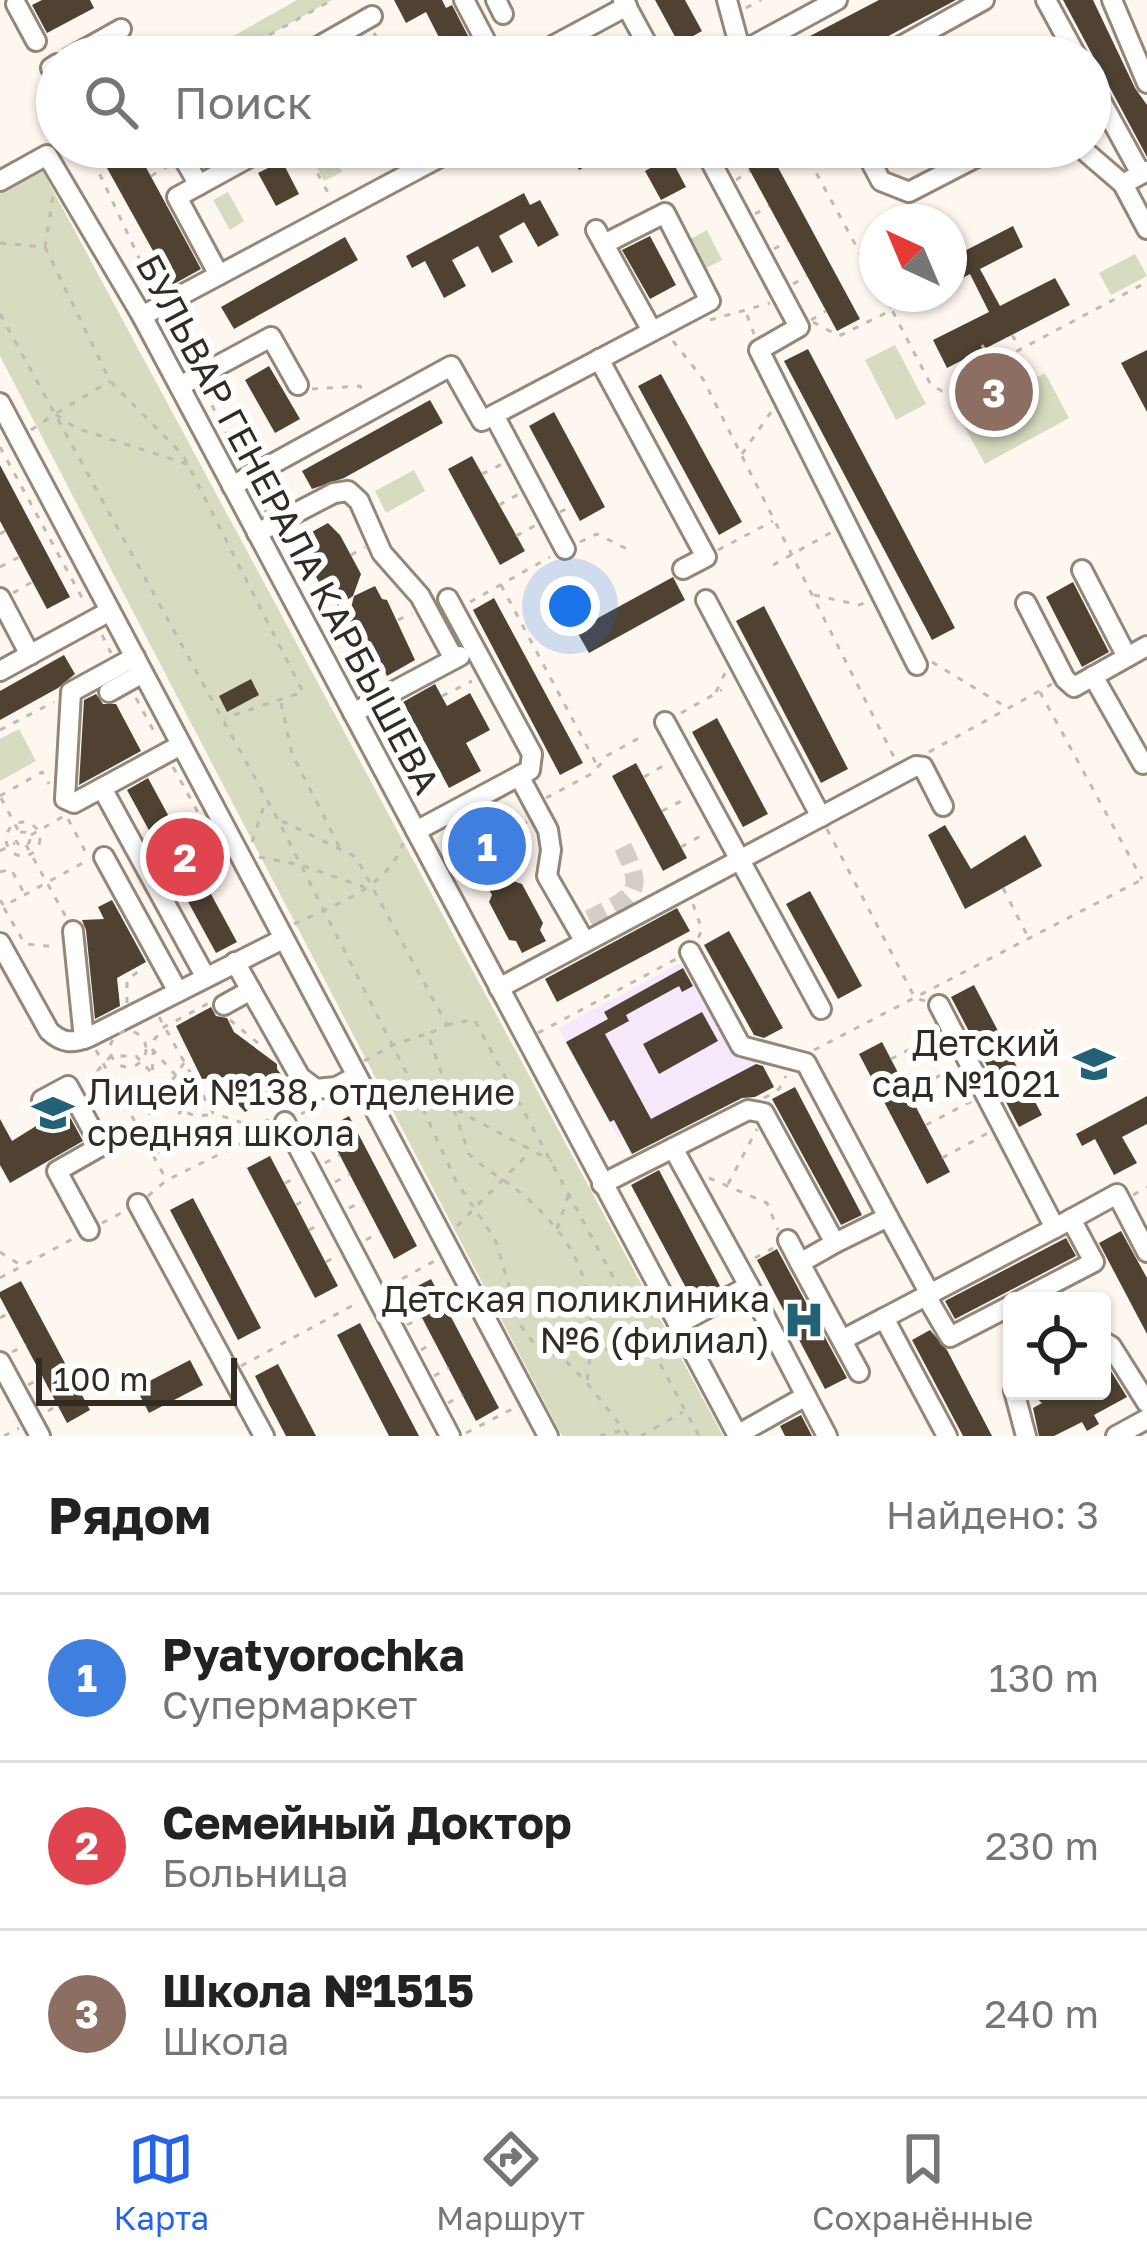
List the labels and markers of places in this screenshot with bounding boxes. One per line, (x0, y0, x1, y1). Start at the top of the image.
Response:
pin: 3 (955, 347, 1033, 437)
pin: 1 (448, 801, 526, 891)
pin: 2 (146, 812, 224, 902)
place label: Детский сад №1021 (872, 1021, 1060, 1105)
school or university icon: Детский сад №1021 (1071, 1041, 1117, 1087)
place label: Лицей №138, отделение средняя школа (87, 1070, 515, 1154)
school or university icon: Лицей №138, отделение средняя школа (30, 1090, 76, 1136)
place label: Детская поликлиника №6 (филиал) (382, 1277, 770, 1361)
hospital icon: Детская поликлиника №6 (филиал) (781, 1297, 827, 1343)

